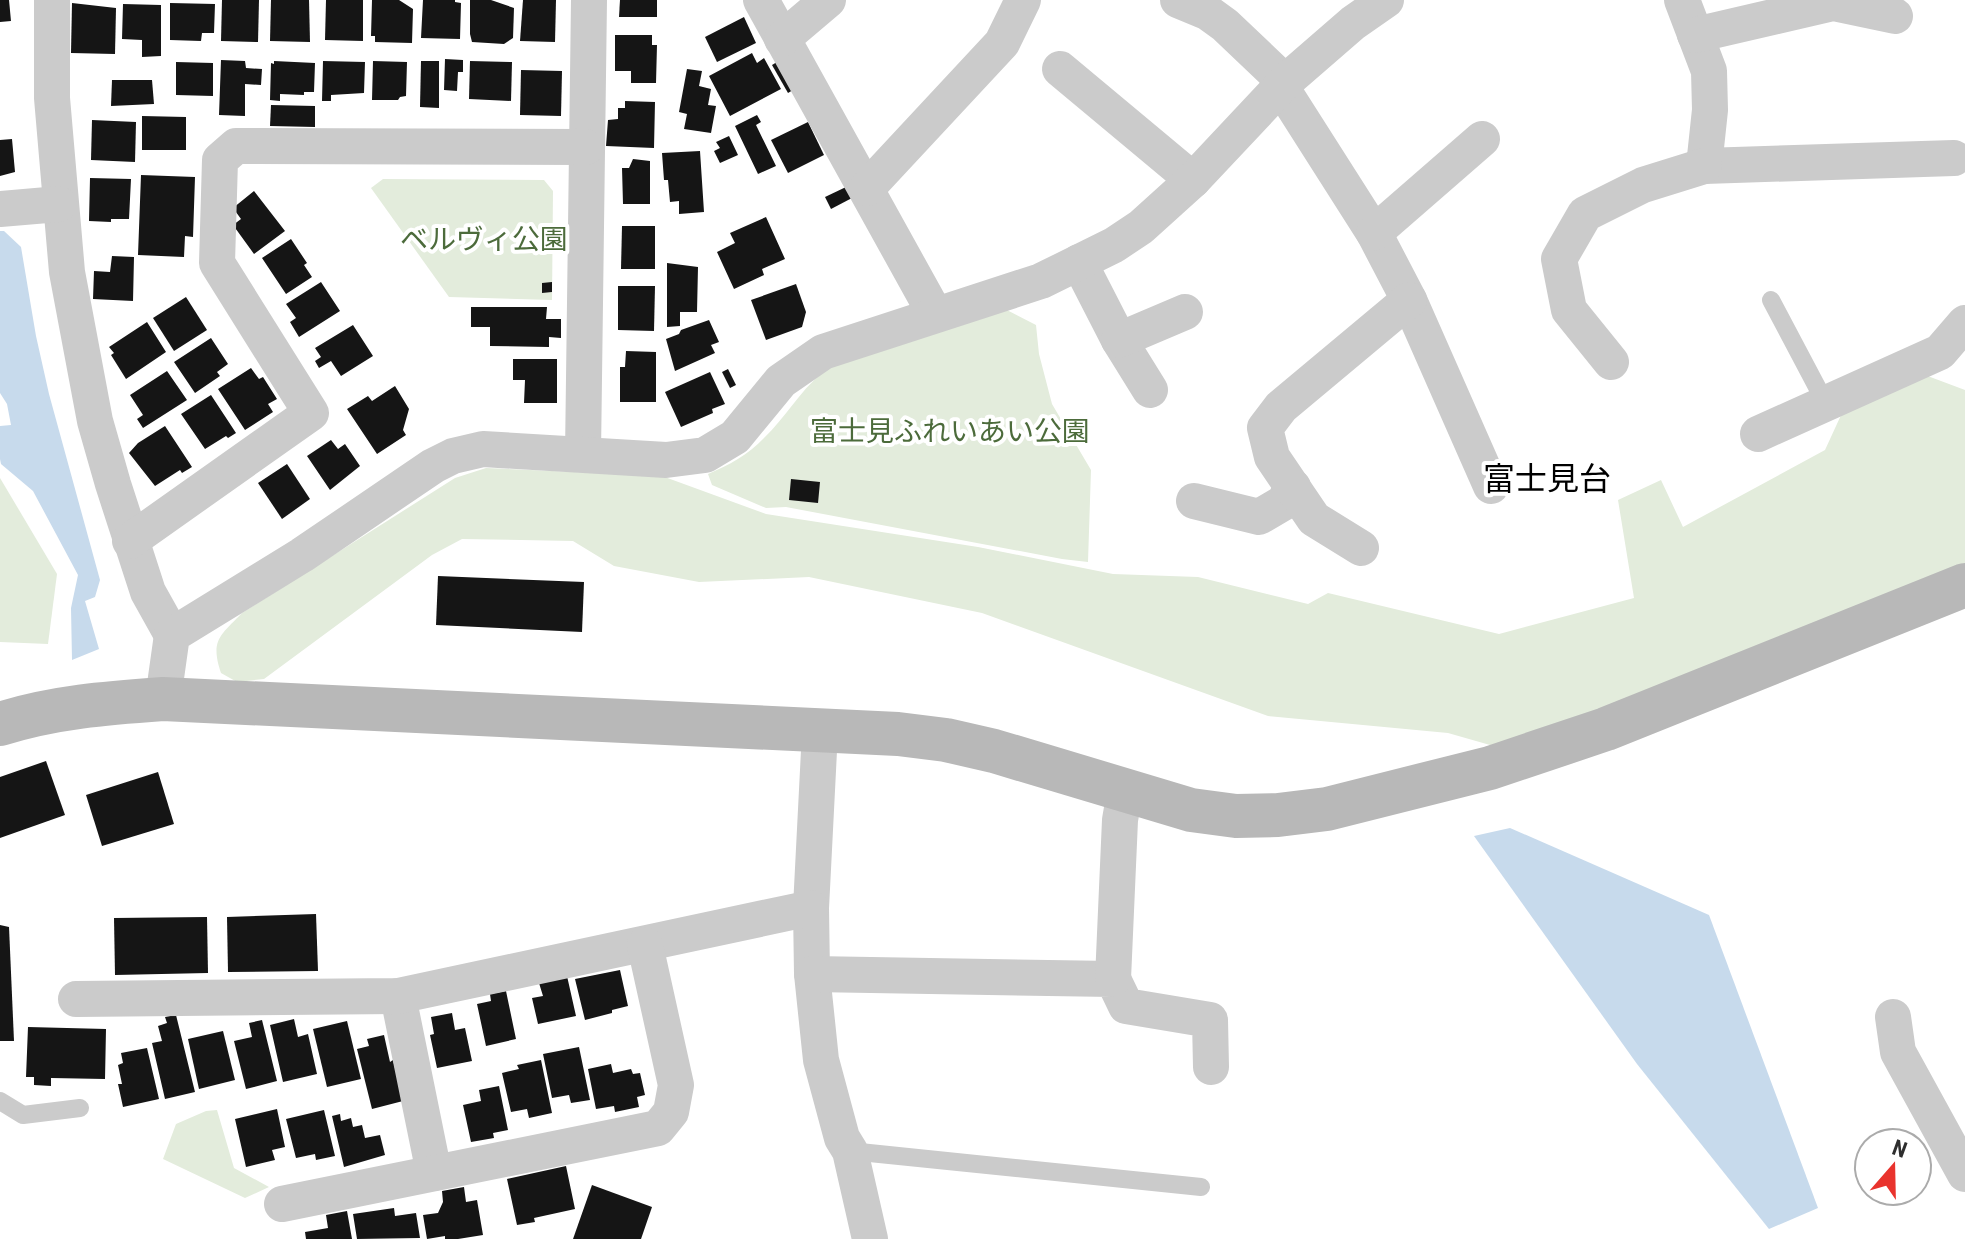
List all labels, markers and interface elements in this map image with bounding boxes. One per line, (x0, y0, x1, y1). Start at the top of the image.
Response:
park label: ベルヴィ公園 (400, 223, 568, 256)
park label: 富士見ふれいあい公園 (810, 415, 1090, 448)
district label: 富士見台 (1483, 460, 1611, 498)
north arrow (1853, 1127, 1933, 1207)
text: N (1889, 1135, 1910, 1163)

